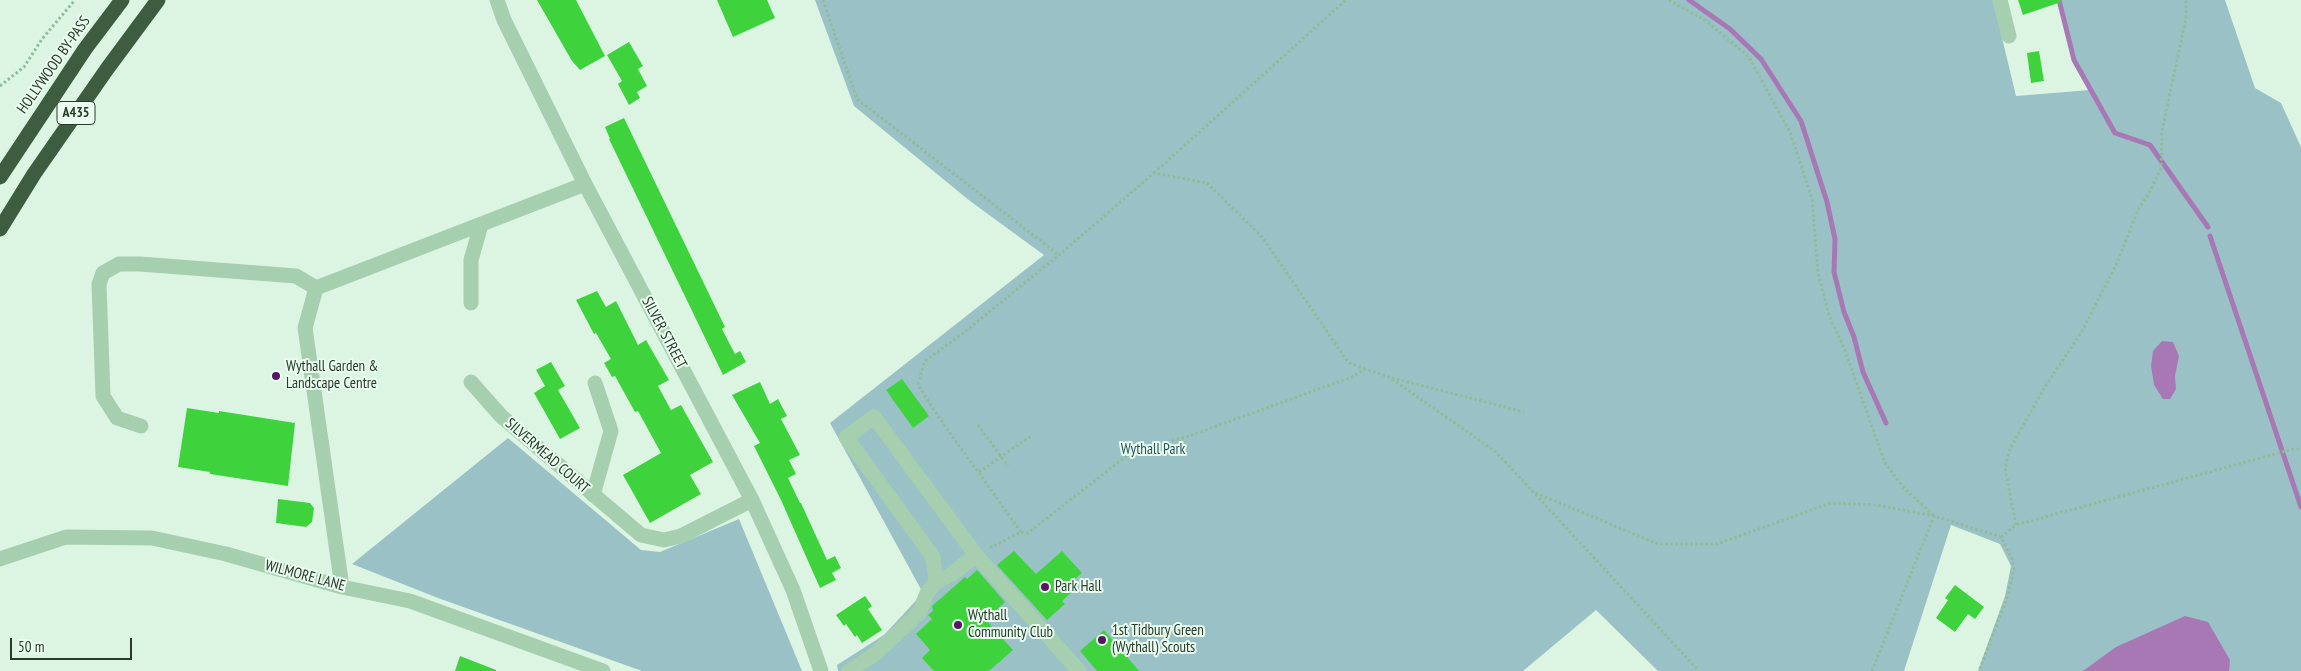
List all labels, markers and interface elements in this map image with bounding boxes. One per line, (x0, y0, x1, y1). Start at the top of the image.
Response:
street label: HOLLYWOOD BY-PASS (14, 13, 94, 117)
road number: A435 (57, 102, 95, 125)
street label: SILVER STREET (638, 294, 690, 372)
place label: Wythall Garden & Landscape Centre (286, 358, 378, 393)
marker: Wythall Garden & Landscape Centre (270, 370, 282, 382)
street label: SILVERMEAD COURT (501, 415, 593, 497)
park label: Wythall Park (1121, 441, 1185, 459)
street label: WILMORE LANE (263, 557, 347, 595)
place label: Park Hall (1055, 578, 1101, 596)
marker: Park Hall (1039, 581, 1051, 593)
place label: Wythall Community Club (968, 607, 1053, 642)
marker: Wythall Community Club (952, 619, 964, 631)
place label: 1st Tidbury Green (Wythall) Scouts (1112, 622, 1204, 657)
scale bar (12, 628, 135, 660)
marker: 1st Tidbury Green (Wythall) Scouts (1096, 634, 1108, 646)
text: 50 m (18, 637, 44, 656)

